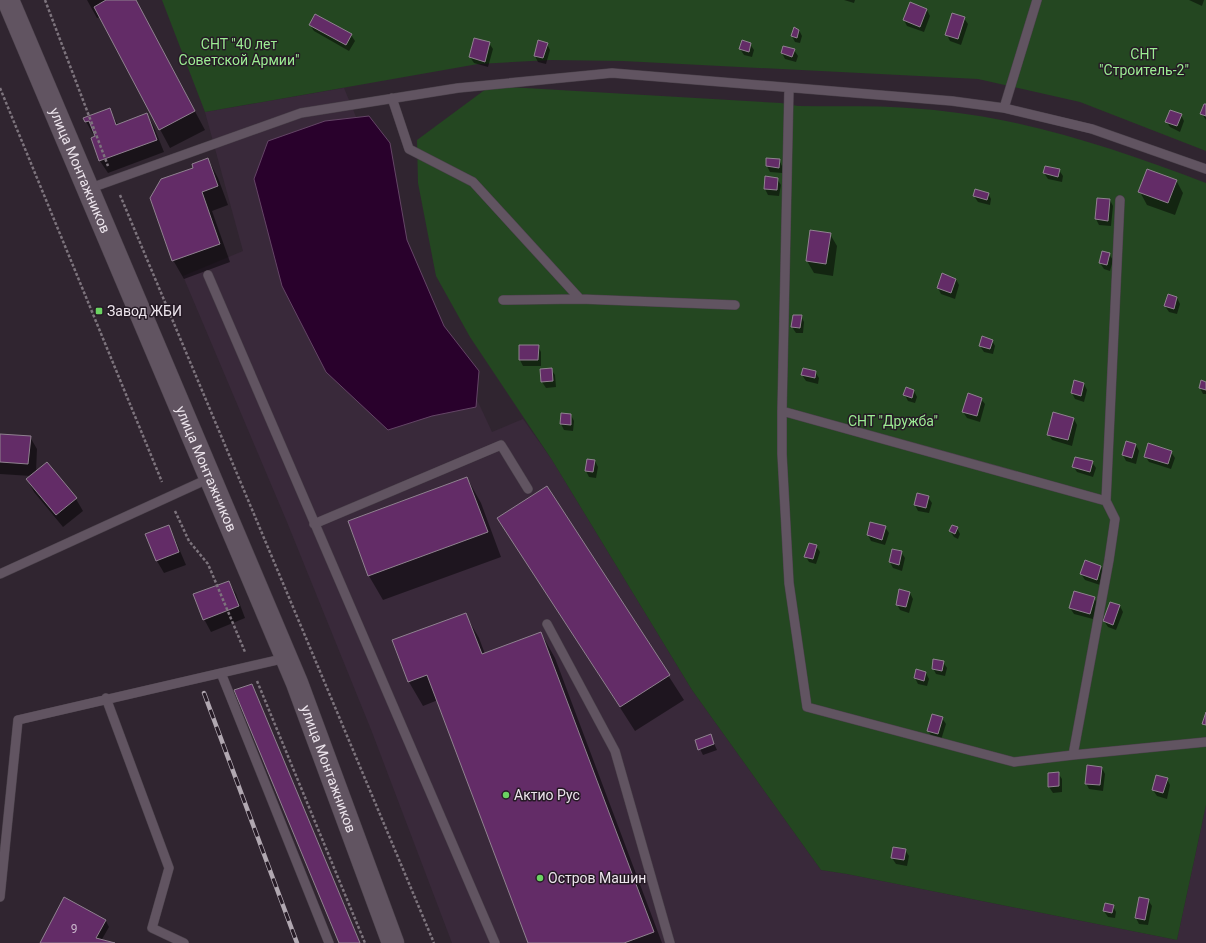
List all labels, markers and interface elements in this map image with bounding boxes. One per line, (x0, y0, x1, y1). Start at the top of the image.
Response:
park label: СНТ "40 лет Советской Армии" (179, 36, 299, 68)
park label: СНТ "Строитель-2" (1099, 46, 1189, 78)
street label: улица Монтажников (46, 105, 114, 236)
place label: Завод ЖБИ (107, 303, 182, 319)
marker: Завод ЖБИ (94, 306, 104, 316)
street label: улица Монтажников (173, 404, 240, 534)
park label: СНТ "Дружба" (848, 413, 938, 429)
street label: улица Монтажников (298, 703, 360, 835)
place label: Актио Рус (514, 787, 580, 803)
marker: Актио Рус (501, 790, 511, 800)
place label: Остров Машин (548, 870, 646, 886)
marker: Остров Машин (535, 873, 545, 883)
house number: 9 (71, 922, 77, 936)

